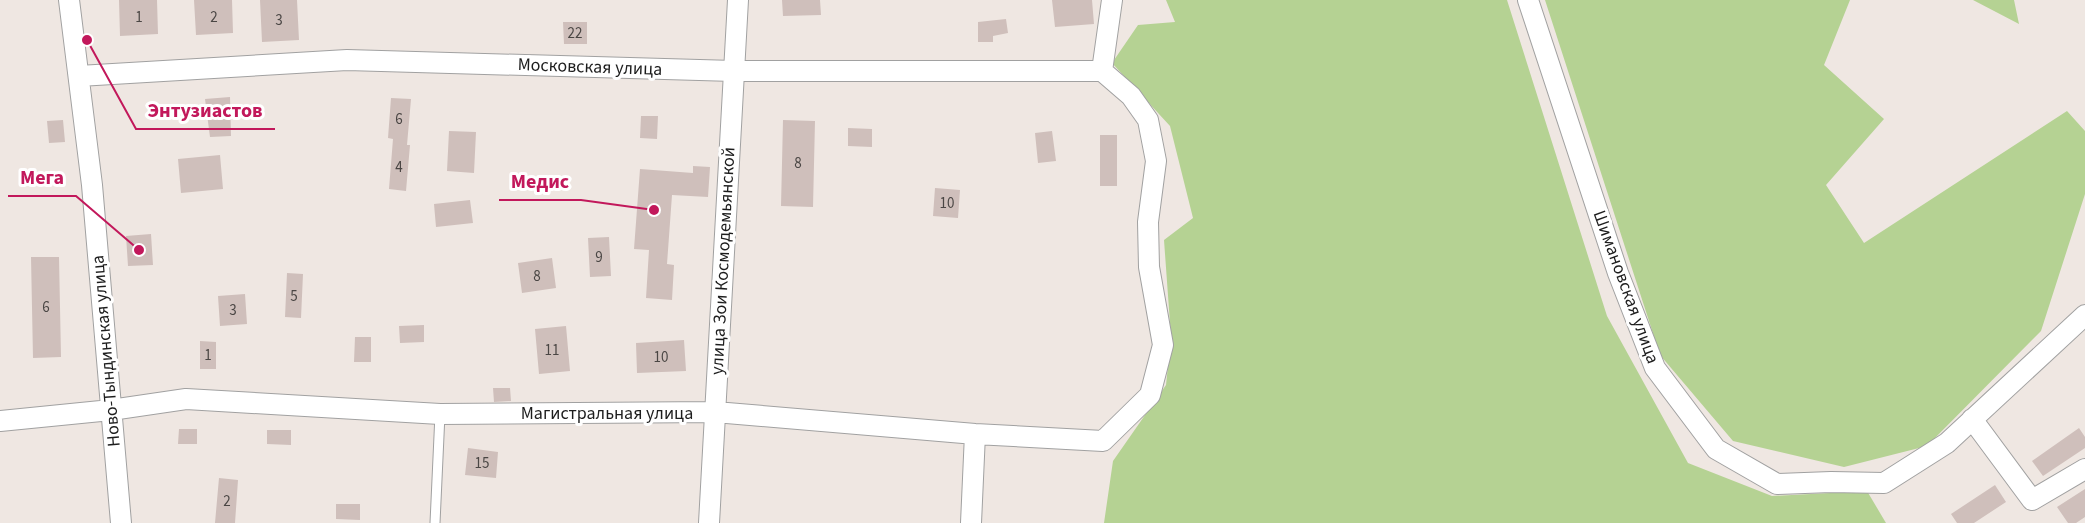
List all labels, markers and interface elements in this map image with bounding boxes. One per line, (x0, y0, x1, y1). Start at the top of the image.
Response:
house number: 1 (135, 7, 143, 28)
house number: 2 (210, 7, 218, 28)
house number: 3 (275, 10, 283, 31)
house number: 22 (568, 23, 582, 44)
street label: Московская улица (517, 52, 663, 82)
callout: Энтузиастов (136, 91, 275, 129)
text: Энтузиастов (147, 97, 263, 125)
house number: 6 (395, 109, 403, 130)
street label: улица Зои Космодемьянской (705, 146, 741, 376)
house number: 8 (794, 153, 802, 174)
house number: 4 (395, 157, 403, 178)
callout: Мега (8, 158, 76, 196)
callout: Медис (499, 162, 581, 200)
text: Мега (20, 164, 64, 192)
text: Медис (511, 168, 569, 196)
house number: 10 (940, 193, 954, 214)
street label: Шимановская улица (1587, 207, 1665, 367)
house number: 9 (595, 247, 603, 268)
street label: Ново-Тындинская улица (85, 254, 127, 448)
house number: 8 (533, 266, 541, 287)
house number: 5 (290, 286, 298, 307)
house number: 6 (42, 297, 50, 318)
house number: 3 (229, 300, 237, 321)
house number: 11 (545, 340, 559, 361)
house number: 1 (204, 345, 212, 366)
house number: 10 (654, 347, 668, 368)
street label: Магистральная улица (521, 401, 693, 426)
house number: 15 (475, 453, 489, 474)
house number: 2 (223, 491, 231, 512)

